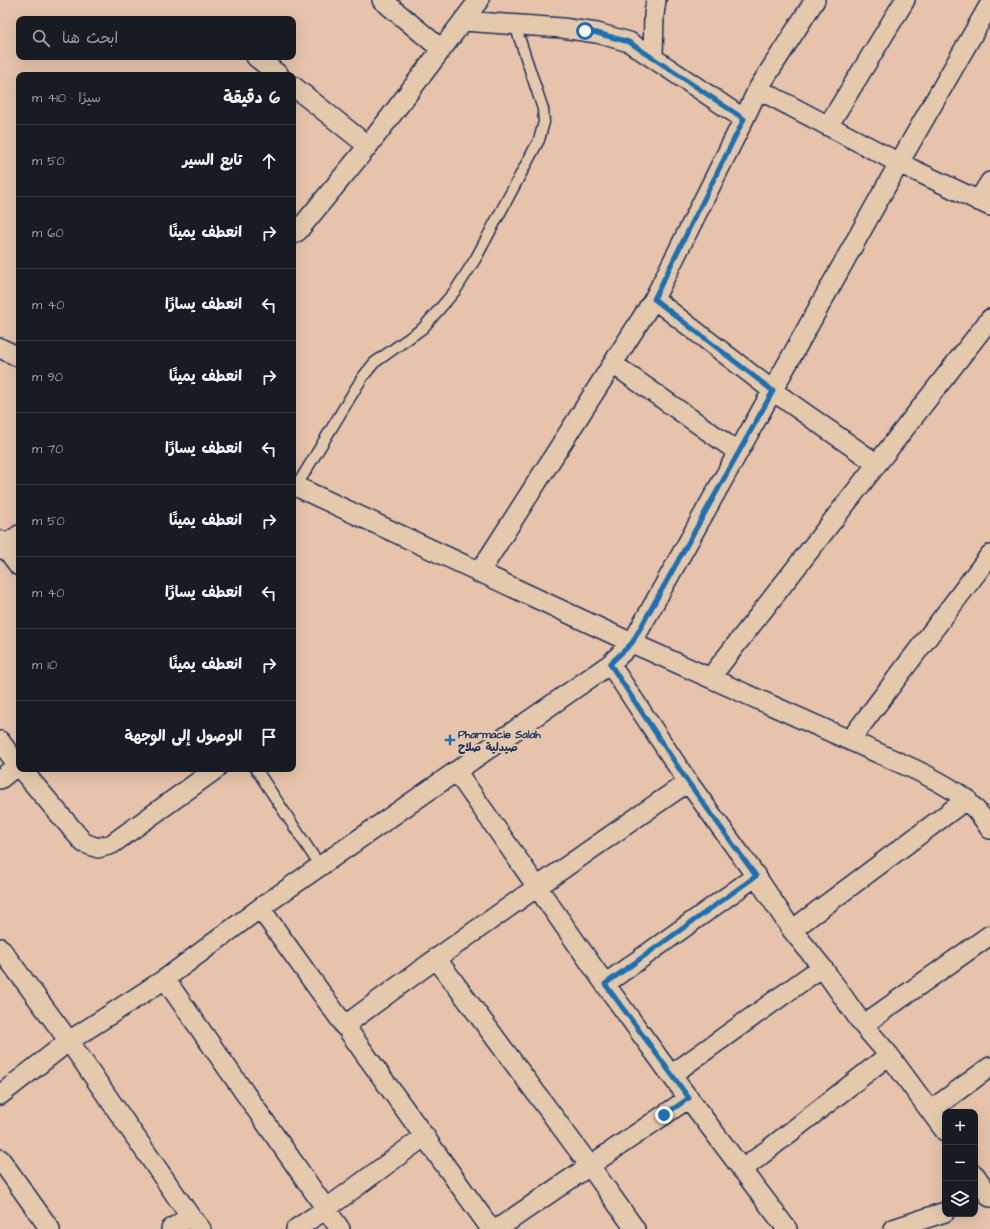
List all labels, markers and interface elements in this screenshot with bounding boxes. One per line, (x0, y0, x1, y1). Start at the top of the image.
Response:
search box (16, 16, 296, 60)
route start (576, 22, 594, 40)
icon: search (30, 27, 52, 49)
text: ابحث هنا (62, 28, 118, 49)
text: 6 دقيقة (223, 86, 280, 110)
text: سيرًا · 410 m (32, 89, 101, 107)
text: تابع السير (183, 150, 242, 171)
icon: ahead (258, 150, 280, 172)
text: 50 m (32, 152, 65, 170)
text: انعطف يمينًا (169, 222, 242, 243)
icon: right (258, 222, 280, 244)
text: 60 m (32, 224, 64, 242)
text: انعطف يسارًا (165, 294, 242, 315)
icon: left (258, 294, 280, 316)
text: 40 m (32, 296, 64, 314)
text: انعطف يمينًا (169, 366, 242, 387)
icon: right (258, 366, 280, 388)
text: 90 m (32, 368, 63, 386)
text: انعطف يسارًا (165, 438, 242, 459)
icon: left (258, 438, 280, 460)
text: 70 m (32, 440, 64, 458)
text: انعطف يمينًا (169, 510, 242, 531)
icon: right (258, 510, 280, 532)
text: 50 m (32, 512, 65, 530)
text: انعطف يسارًا (165, 582, 242, 603)
icon: left (258, 582, 280, 604)
text: 40 m (32, 584, 64, 602)
text: انعطف يمينًا (169, 654, 242, 675)
icon: right (258, 654, 280, 676)
text: 10 m (32, 656, 57, 674)
text: الوصول إلى الوجهة (125, 726, 242, 747)
icon: arrive (258, 726, 280, 748)
place label: Pharmacie Salah صيدلية صلاح (458, 727, 541, 755)
marker: Pharmacie Salah صيدلية صلاح (445, 735, 455, 745)
route end (655, 1106, 673, 1124)
map controls (942, 1109, 978, 1217)
button: + (942, 1109, 978, 1145)
button: − (942, 1145, 978, 1181)
button: layers (942, 1181, 978, 1217)

